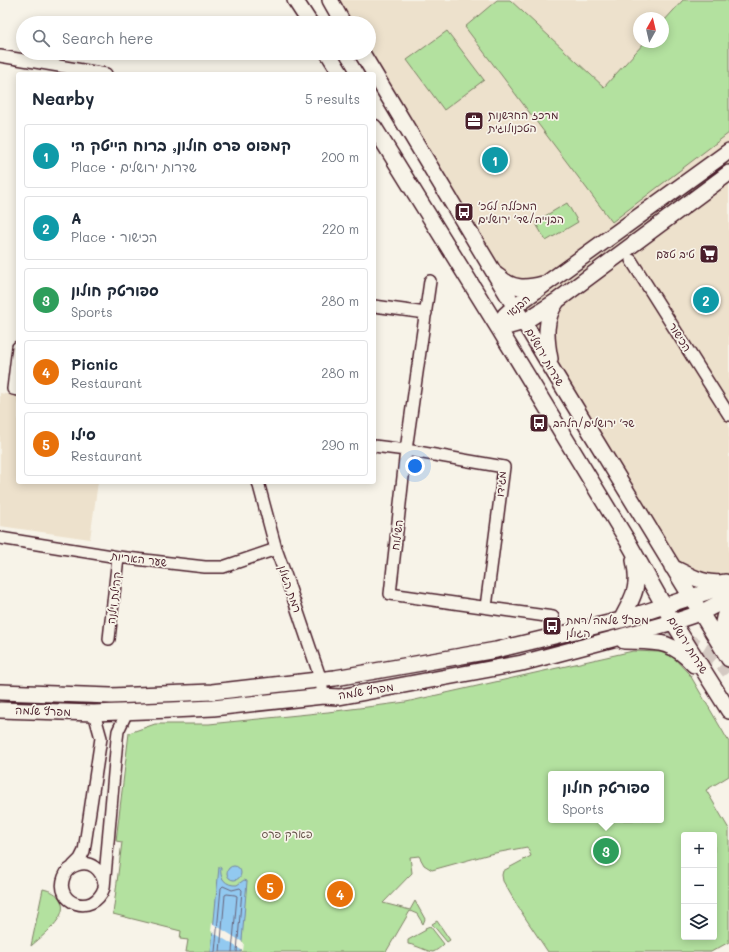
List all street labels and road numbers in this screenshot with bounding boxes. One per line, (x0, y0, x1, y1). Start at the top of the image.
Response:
street label: הבנאי (503, 291, 533, 320)
street label: הכישור (666, 319, 695, 354)
street label: שדרות ירושלים (523, 325, 568, 389)
street label: מגידו (492, 470, 509, 498)
street label: השילוח (387, 519, 406, 551)
street label: שער האריות (109, 547, 169, 569)
street label: רמת הגולן (275, 563, 306, 614)
street label: קהילת וילנה (103, 571, 124, 625)
street label: שדרות ירושלים (665, 613, 712, 676)
street label: מפרץ שלמה (337, 679, 395, 702)
street label: מפרץ שלמה (15, 702, 71, 719)

